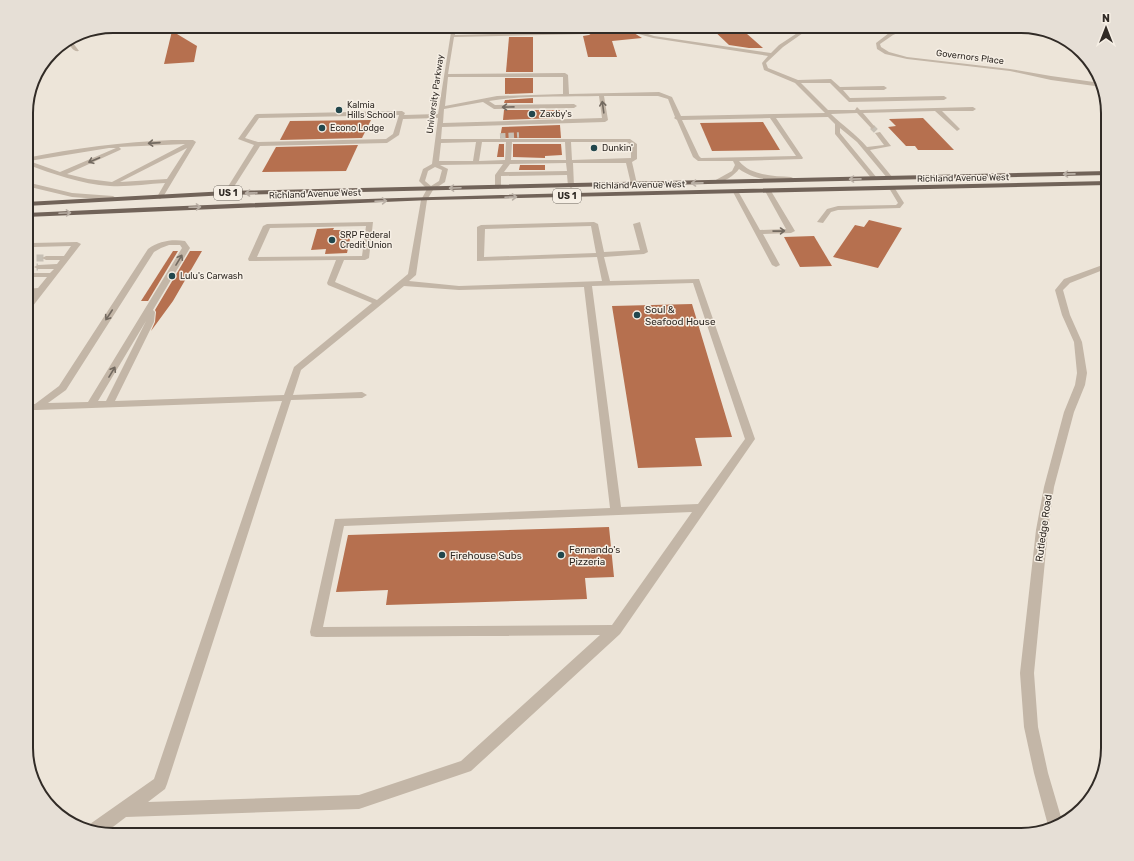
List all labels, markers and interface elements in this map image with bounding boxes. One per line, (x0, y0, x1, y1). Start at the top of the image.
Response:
north arrow (1086, 8, 1126, 48)
text: N (1102, 12, 1110, 25)
street label: Governors Place (936, 48, 1004, 66)
street label: University Parkway (424, 54, 446, 134)
place label: Kalmia Hills School (347, 100, 395, 120)
one-way arrow (599, 101, 607, 114)
one-way arrow (502, 103, 515, 111)
marker: Kalmia Hills School (334, 105, 344, 115)
marker: Zaxby's (527, 109, 537, 119)
place label: Zaxby's (540, 109, 572, 119)
marker: Econo Lodge (317, 123, 327, 133)
place label: Econo Lodge (330, 123, 384, 133)
one-way arrow (148, 139, 161, 146)
marker: Dunkin' (589, 143, 599, 153)
place label: Dunkin' (602, 143, 633, 153)
one-way arrow (88, 156, 100, 164)
one-way arrow (1063, 170, 1076, 178)
street label: Richland Avenue West (917, 172, 1010, 184)
one-way arrow (849, 175, 862, 183)
street label: Richland Avenue West (593, 179, 686, 191)
one-way arrow (691, 179, 704, 186)
one-way arrow (449, 185, 462, 192)
road number: US 1 (214, 186, 242, 200)
street label: Richland Avenue West (269, 187, 362, 201)
one-way arrow (245, 189, 258, 197)
road number: US 1 (553, 189, 581, 203)
one-way arrow (504, 194, 517, 201)
one-way arrow (374, 197, 387, 205)
one-way arrow (188, 203, 201, 210)
one-way arrow (58, 209, 71, 216)
one-way arrow (772, 228, 785, 235)
place label: SRP Federal Credit Union (340, 230, 392, 250)
marker: SRP Federal Credit Union (327, 235, 337, 245)
one-way arrow (175, 254, 183, 266)
marker: Lulu's Carwash (167, 271, 177, 281)
place label: Lulu's Carwash (180, 271, 243, 281)
place label: Soul & Seafood House (645, 304, 716, 328)
one-way arrow (105, 309, 113, 321)
marker: Soul & Seafood House (632, 310, 642, 320)
one-way arrow (108, 366, 116, 378)
street label: Rutledge Road (1033, 494, 1055, 563)
place label: Fernando's Pizzeria (569, 544, 620, 568)
marker: Firehouse Subs (437, 550, 447, 560)
place label: Firehouse Subs (450, 550, 522, 562)
marker: Fernando's Pizzeria (556, 550, 566, 560)

